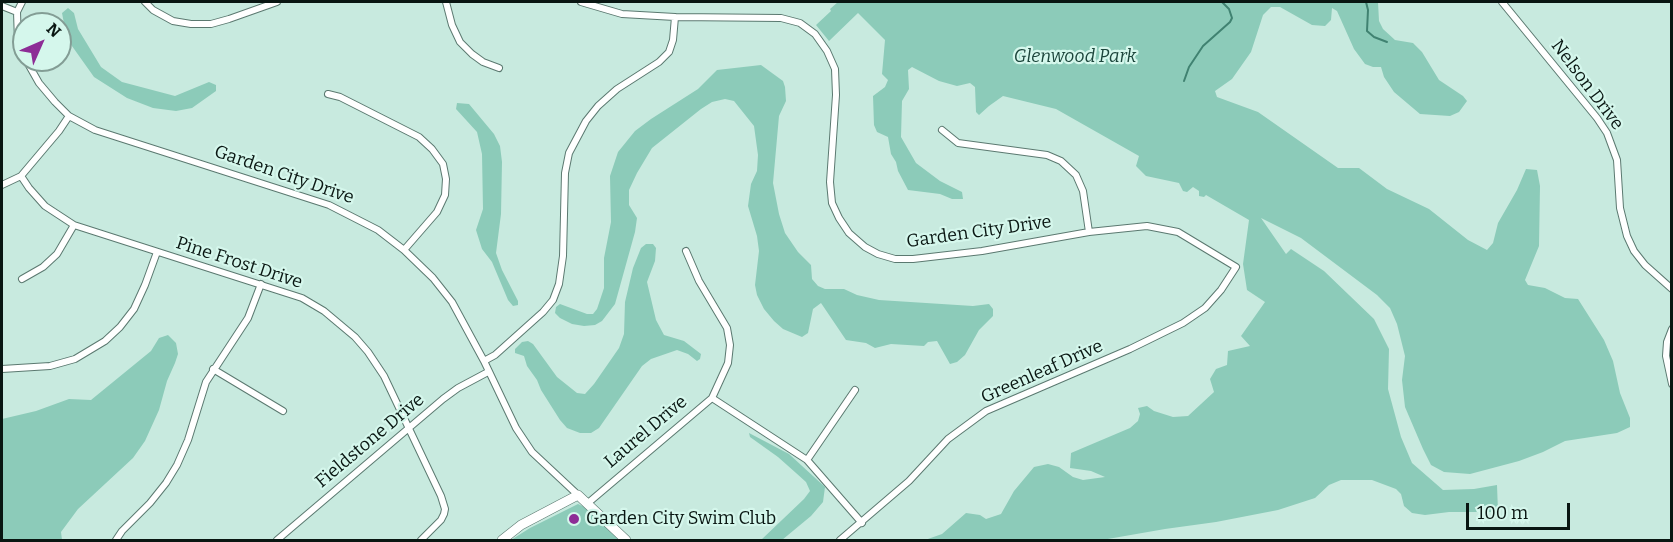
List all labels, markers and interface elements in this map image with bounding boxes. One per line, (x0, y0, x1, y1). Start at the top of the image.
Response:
north arrow (12, 12, 72, 72)
text: N (43, 19, 65, 41)
street label: Nelson Drive (1546, 36, 1628, 134)
park label: Glenwood Park (1014, 46, 1136, 68)
street label: Garden City Drive (211, 141, 357, 209)
street label: Garden City Drive (905, 211, 1053, 253)
street label: Pine Frost Drive (173, 232, 305, 294)
street label: Greenleaf Drive (978, 335, 1106, 409)
street label: Fieldstone Drive (311, 389, 429, 493)
street label: Laurel Drive (600, 391, 692, 473)
scale bar (1469, 491, 1572, 529)
text: 100 m (1477, 502, 1528, 524)
place label: Garden City Swim Club (586, 508, 776, 530)
marker: Garden City Swim Club (567, 512, 581, 526)

